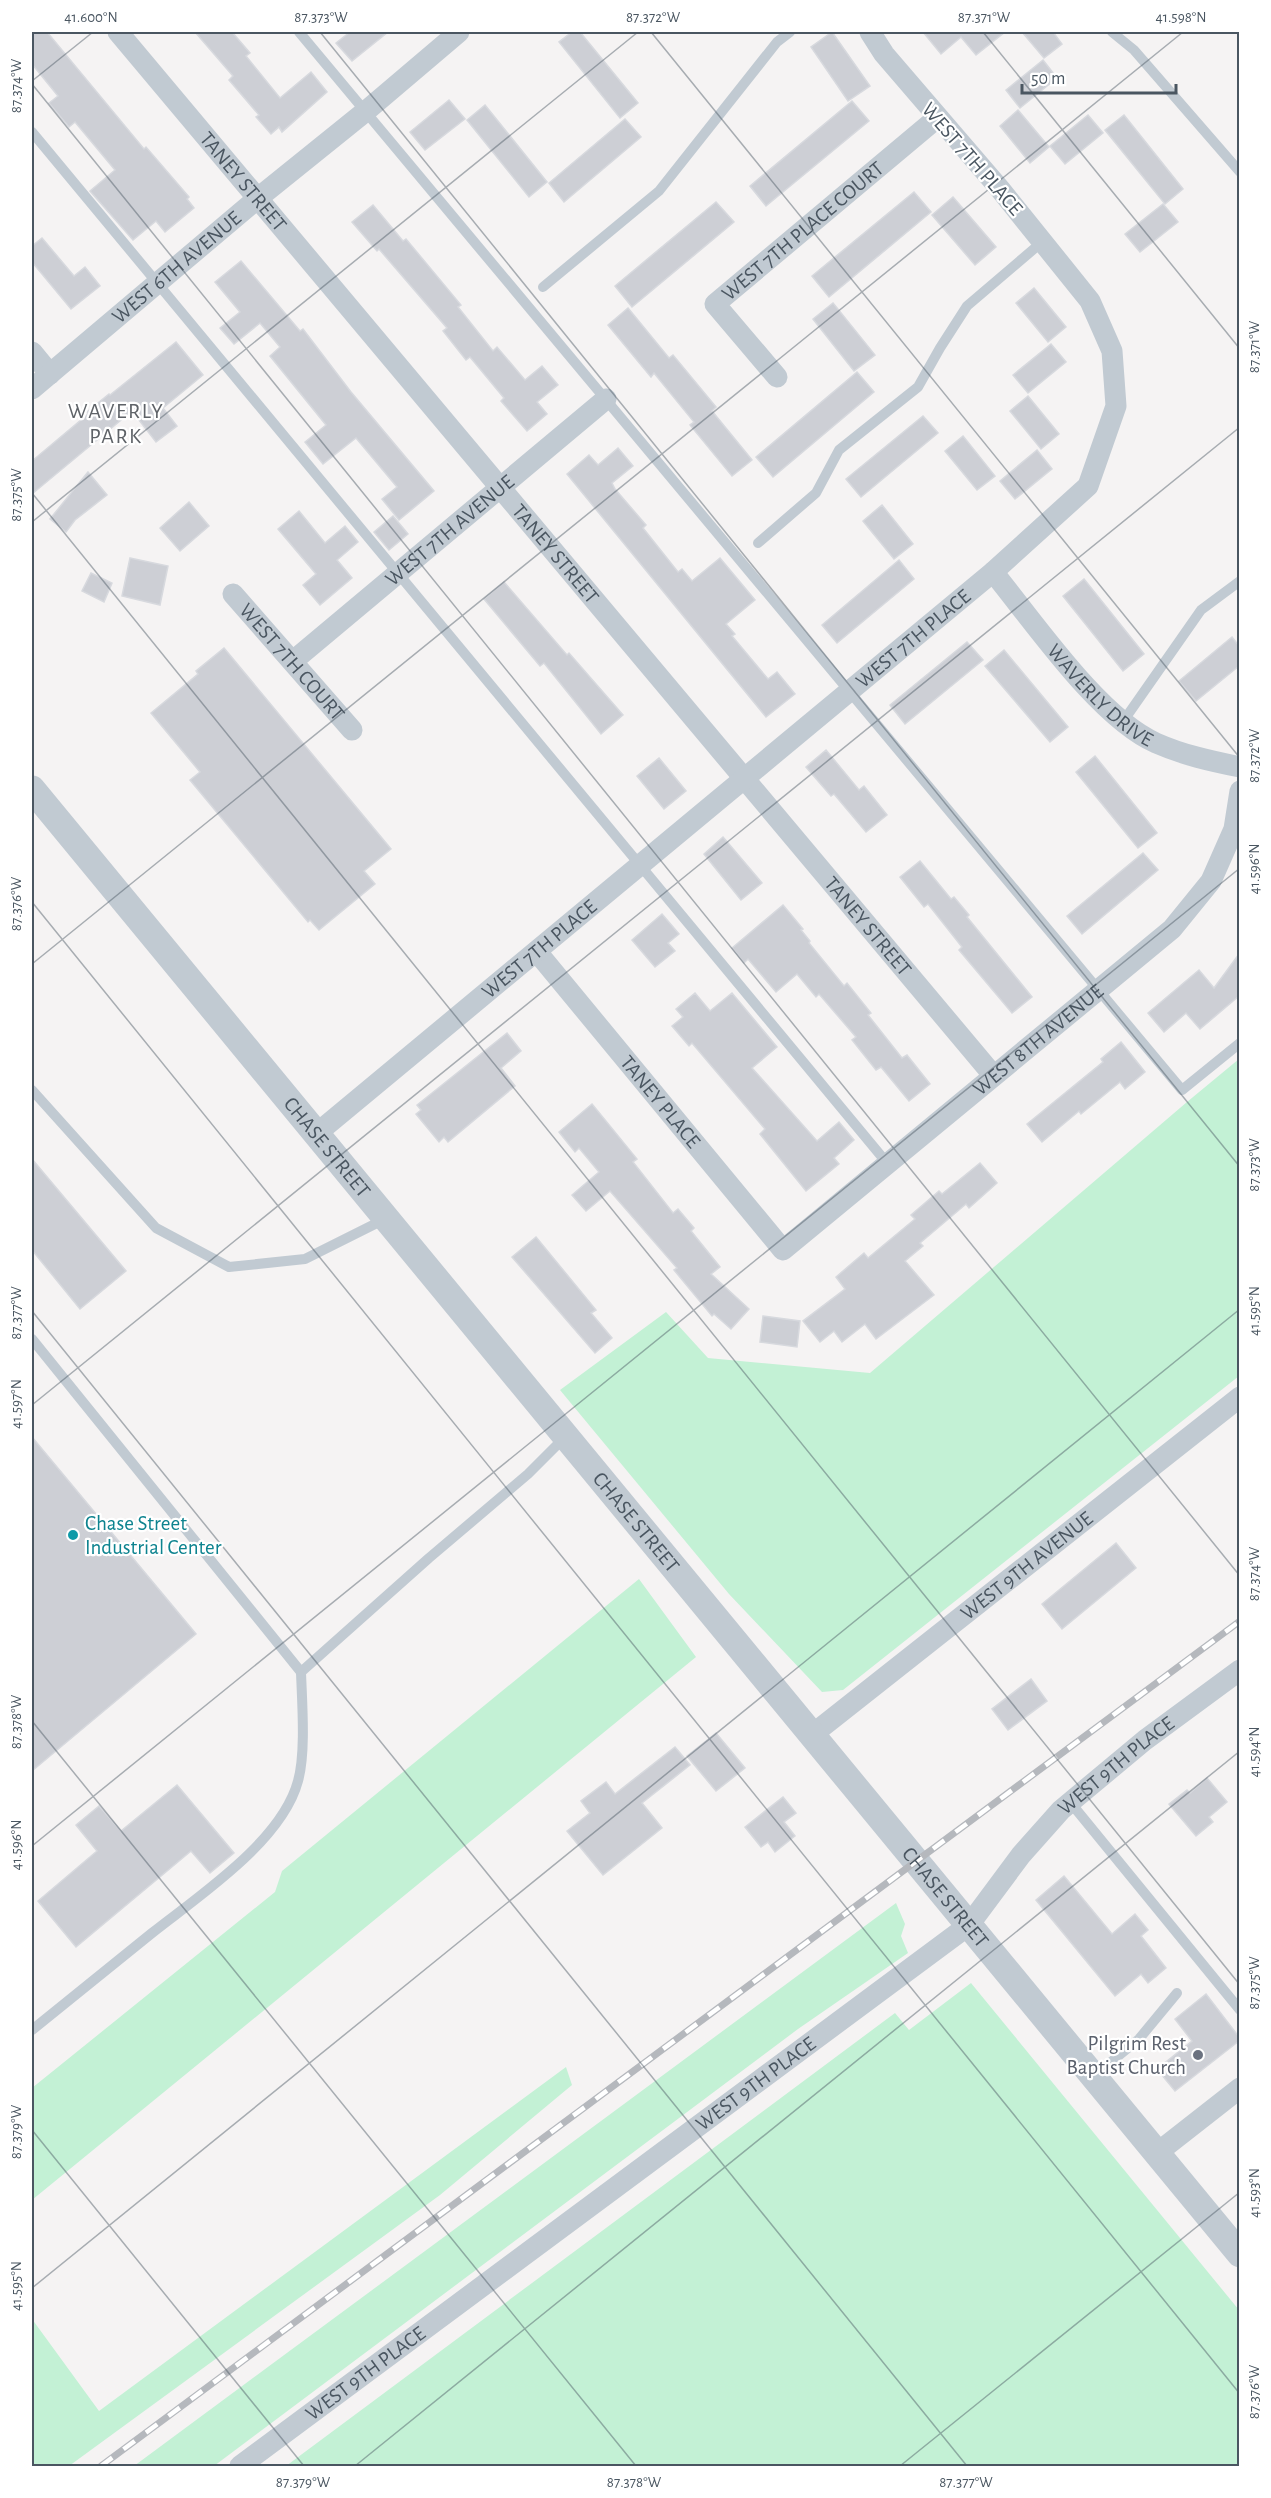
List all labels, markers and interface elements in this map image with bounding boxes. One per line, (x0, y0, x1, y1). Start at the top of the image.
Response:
text: 41.600°N (64, 10, 118, 25)
text: 87.373°W (294, 10, 348, 25)
text: 87.372°W (626, 10, 681, 25)
text: 87.371°W (958, 10, 1011, 25)
text: 41.598°N (1156, 10, 1206, 25)
scale bar (1022, 57, 1176, 95)
text: 87.374°W (9, 58, 24, 113)
text: 50 m (1031, 70, 1065, 88)
street label: WEST 7TH PLACE (918, 99, 1026, 219)
street label: TANEY STREET (196, 128, 291, 235)
street label: WEST 7TH PLACE COURT (718, 157, 887, 304)
street label: WEST 6TH AVENUE (108, 207, 245, 327)
text: 87.371°W (1247, 320, 1262, 373)
district label: WAVERLY PARK (68, 400, 164, 447)
text: 87.375°W (9, 468, 24, 522)
street label: WEST 7TH AVENUE (381, 471, 518, 590)
street label: TANEY STREET (508, 500, 603, 607)
street label: WEST 7TH PLACE (852, 585, 974, 692)
street label: WEST 7TH COURT (236, 599, 349, 724)
street label: WAVERLY DRIVE (1043, 640, 1157, 750)
text: 87.372°W (1247, 728, 1262, 783)
text: 41.596°N (1247, 844, 1262, 894)
street label: TANEY STREET (821, 872, 915, 980)
text: 87.376°W (9, 876, 24, 931)
street label: WEST 7TH PLACE (478, 895, 600, 1002)
street label: WEST 8TH AVENUE (969, 980, 1107, 1099)
street label: TANEY PLACE (616, 1051, 705, 1152)
street label: CHASE STREET (280, 1093, 374, 1201)
text: 87.373°W (1247, 1138, 1262, 1192)
text: 87.377°W (9, 1286, 24, 1340)
text: 41.595°N (1247, 1286, 1262, 1336)
text: 41.597°N (9, 1379, 24, 1429)
street label: CHASE STREET (589, 1468, 684, 1576)
street label: WEST 9TH AVENUE (957, 1507, 1096, 1624)
place label: Chase Street Industrial Center (85, 1513, 222, 1558)
marker: Chase Street Industrial Center (66, 1528, 80, 1542)
text: 87.374°W (1247, 1546, 1262, 1601)
text: 87.378°W (9, 1694, 24, 1749)
street label: WEST 9TH PLACE (1054, 1712, 1178, 1818)
text: 41.594°N (1247, 1727, 1262, 1778)
text: 41.596°N (9, 1820, 24, 1870)
street label: CHASE STREET (898, 1843, 993, 1951)
text: 87.375°W (1247, 1956, 1262, 2010)
street label: WEST 9TH PLACE (692, 2032, 819, 2134)
place label: Pilgrim Rest Baptist Church (1067, 2033, 1186, 2078)
marker: Pilgrim Rest Baptist Church (1191, 2048, 1205, 2062)
text: 87.379°W (9, 2104, 24, 2159)
text: 41.593°N (1247, 2168, 1262, 2218)
text: 41.595°N (9, 2261, 24, 2311)
street label: WEST 9TH PLACE (302, 2322, 429, 2424)
text: 87.376°W (1247, 2364, 1262, 2419)
text: 87.379°W (276, 2475, 331, 2490)
text: 87.378°W (607, 2475, 662, 2490)
text: 87.377°W (939, 2475, 993, 2490)

